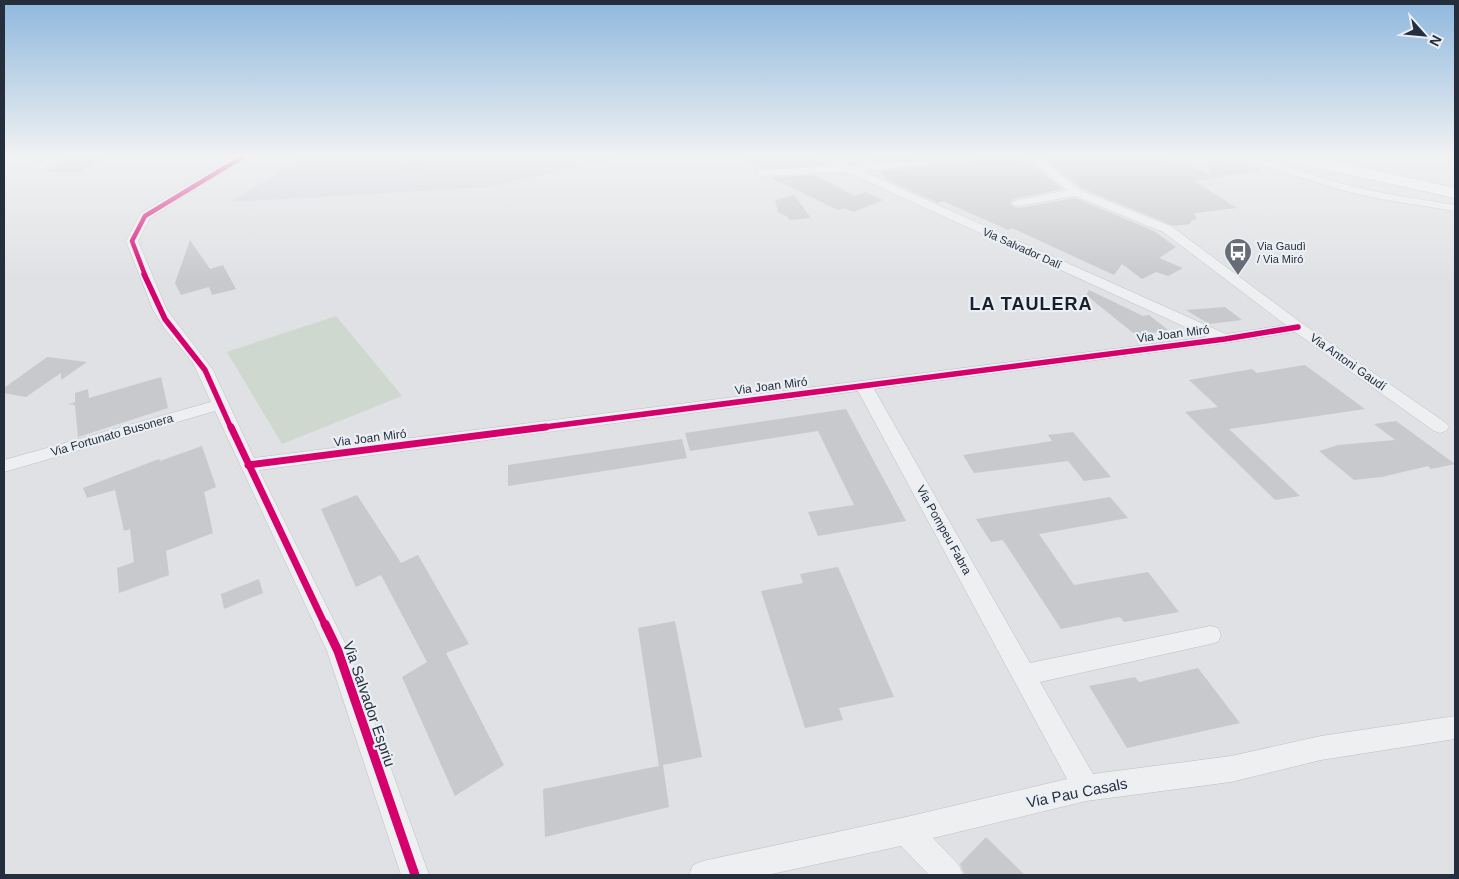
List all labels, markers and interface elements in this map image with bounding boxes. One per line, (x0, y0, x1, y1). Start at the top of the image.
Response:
north arrow (1399, 10, 1449, 60)
text: N (1426, 33, 1445, 49)
street label: Via Salvador Dalí (981, 225, 1063, 271)
bus stop icon: Via Gaudì / Via Miró (1223, 237, 1253, 276)
place label: Via Gaudì / Via Miró (1257, 240, 1306, 265)
district label: LA TAULERA (970, 294, 1092, 314)
street label: Via Joan Miró (1136, 323, 1210, 345)
street label: Via Antoni Gaudí (1307, 330, 1389, 394)
street label: Via Joan Miró (734, 375, 808, 397)
street label: Via Fortunato Busonera (49, 411, 175, 459)
street label: Via Joan Miró (333, 427, 407, 449)
street label: Via Pompeu Fabra (914, 483, 974, 577)
street label: Via Salvador Espriu (340, 639, 399, 769)
street label: Via Pau Casals (1025, 774, 1129, 811)

